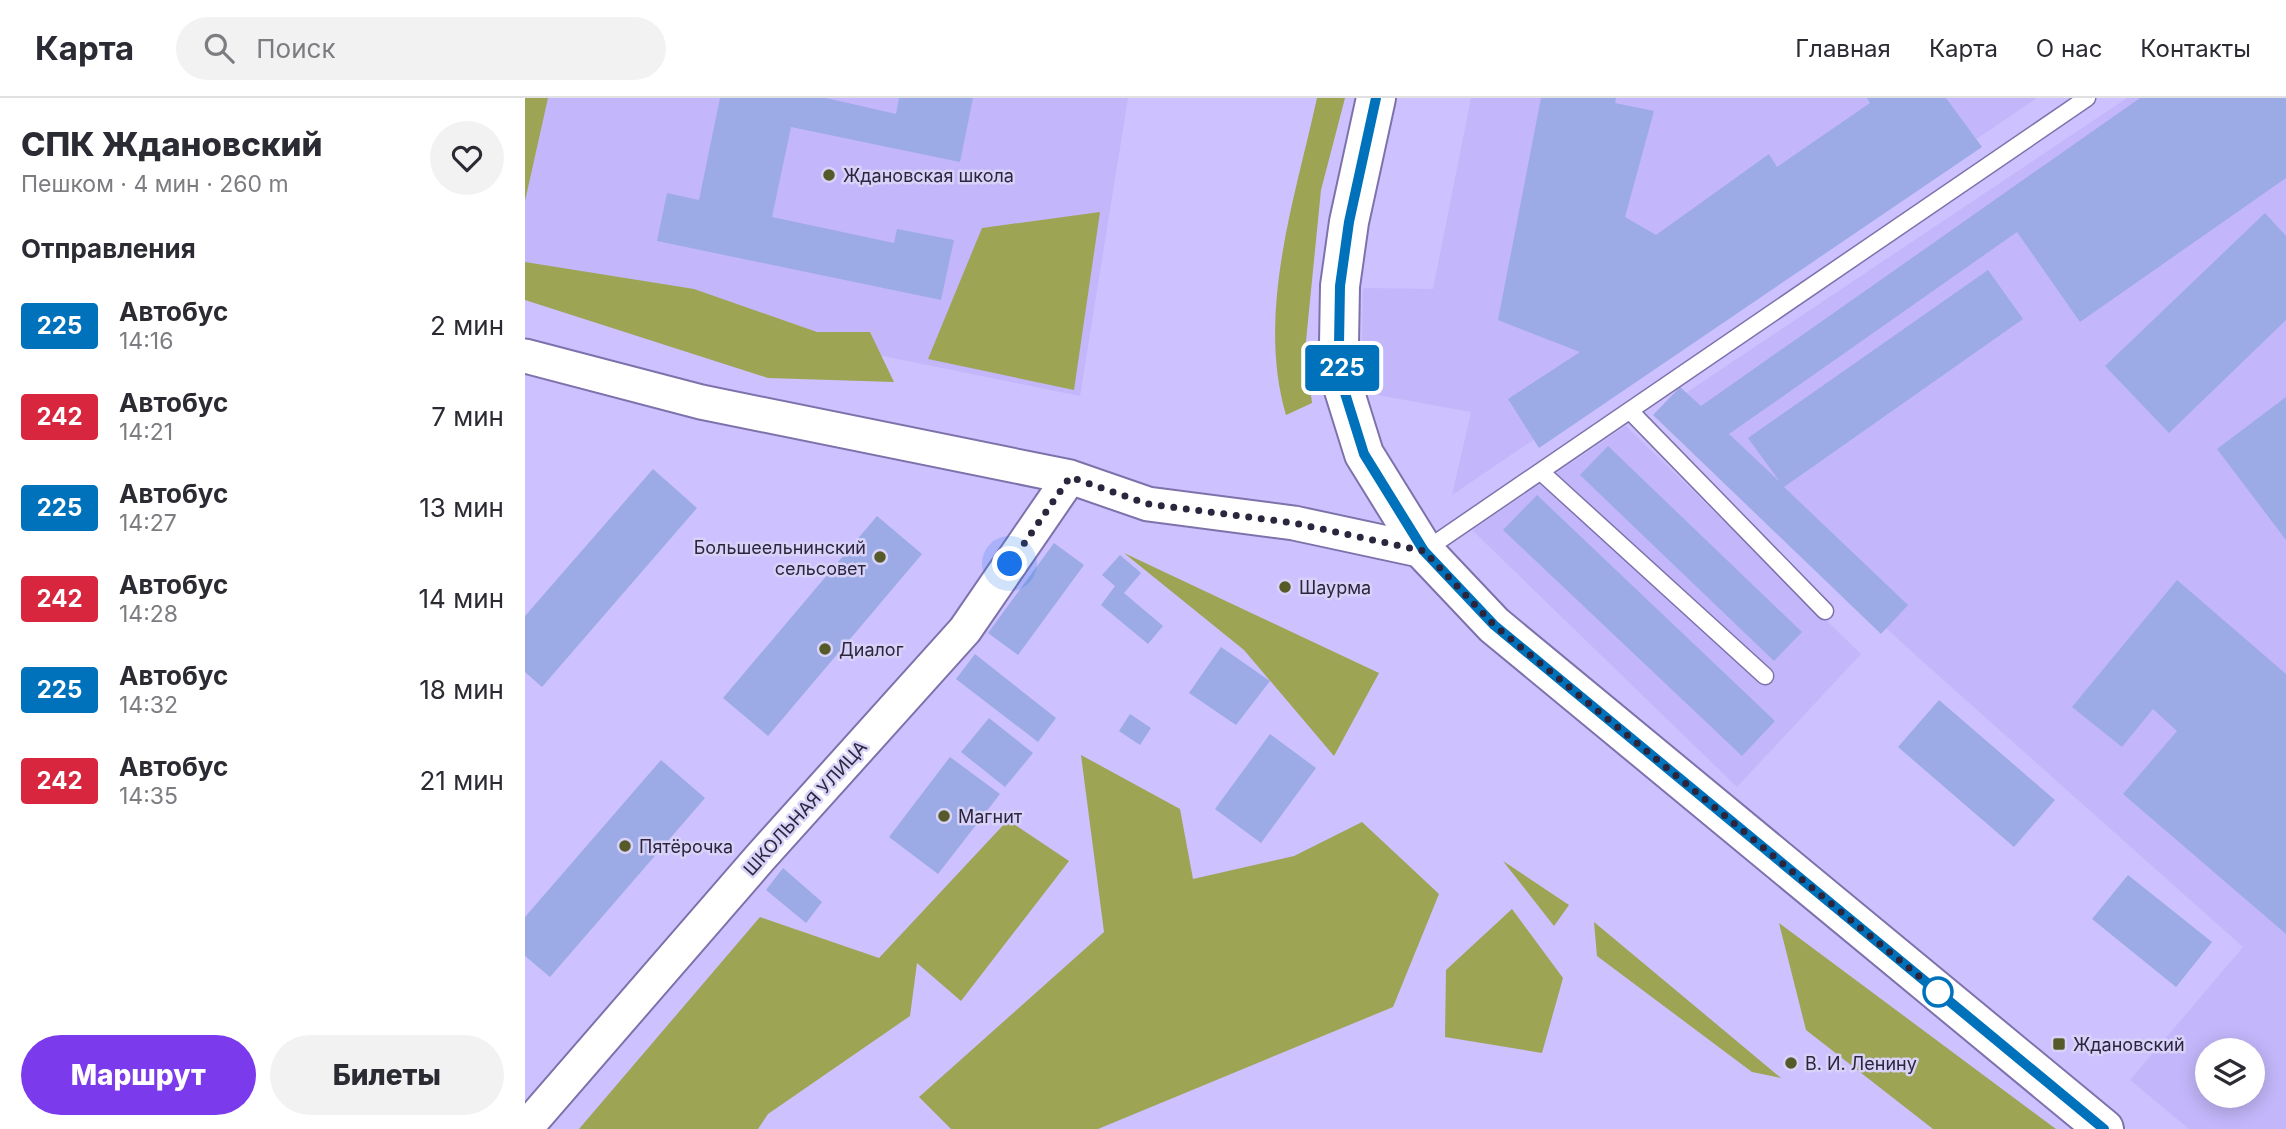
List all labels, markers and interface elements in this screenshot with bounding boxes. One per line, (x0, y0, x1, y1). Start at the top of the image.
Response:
search box (176, 17, 666, 80)
text: Карта (35, 28, 134, 68)
icon: search (200, 29, 238, 67)
text: Поиск (256, 33, 335, 64)
text: Главная (1795, 34, 1891, 63)
text: Карта (1929, 34, 1998, 63)
text: О нас (2036, 34, 2102, 63)
text: Контакты (2140, 34, 2251, 63)
button: heart (430, 121, 504, 195)
text: СПК Ждановский (21, 124, 323, 164)
place label: Ждановская школа (843, 165, 1014, 186)
marker: Ждановская школа (821, 167, 837, 183)
text: Пешком · 4 мин · 260 m (21, 170, 289, 198)
text: Отправления (21, 233, 196, 264)
text: Автобус (119, 296, 228, 327)
text: 2 мин (430, 310, 504, 341)
text: 225 (37, 311, 82, 340)
text: 14:16 (119, 327, 173, 355)
line badge: 225 (1302, 345, 1382, 391)
text: 225 (1319, 353, 1365, 382)
text: Автобус (119, 387, 228, 418)
text: 7 мин (431, 401, 504, 432)
text: 242 (36, 402, 83, 431)
text: 14:21 (119, 418, 173, 446)
text: Автобус (119, 478, 228, 509)
text: 13 мин (419, 492, 504, 523)
text: 225 (37, 493, 82, 522)
text: 14:27 (119, 509, 177, 537)
place label: Большеельнинский сельсовет (694, 537, 867, 579)
your location (992, 546, 1027, 581)
marker: Большеельнинский сельсовет (872, 549, 888, 565)
text: Автобус (119, 569, 228, 600)
place label: Шаурма (1299, 577, 1371, 598)
marker: Шаурма (1277, 579, 1293, 595)
text: 14 мин (419, 583, 504, 614)
text: 242 (36, 584, 83, 613)
text: 14:28 (119, 600, 178, 628)
place label: Диалог (839, 639, 904, 660)
marker: Диалог (817, 641, 833, 657)
text: Автобус (119, 660, 228, 691)
text: 18 мин (419, 674, 504, 705)
text: 225 (37, 675, 82, 704)
text: 14:32 (119, 691, 178, 719)
street label: ШКОЛЬНАЯ УЛИЦА (739, 736, 871, 880)
text: Автобус (119, 751, 228, 782)
text: 21 мин (419, 765, 504, 796)
text: 242 (36, 766, 83, 795)
text: 14:35 (119, 782, 178, 810)
place label: Магнит (958, 806, 1023, 827)
marker: Магнит (936, 808, 952, 824)
place label: Пятёрочка (639, 836, 733, 857)
marker: Пятёрочка (617, 838, 633, 854)
unlabelled marker (1923, 977, 1953, 1007)
place label: Ждановский (2073, 1034, 2185, 1055)
button: Маршрут (21, 1035, 256, 1115)
button: Билеты (270, 1035, 504, 1115)
marker: Ждановский (2051, 1036, 2067, 1052)
map controls (2195, 1038, 2265, 1108)
button: layers (2195, 1038, 2265, 1108)
place label: В. И. Ленину (1805, 1053, 1917, 1074)
marker: В. И. Ленину (1783, 1055, 1799, 1071)

